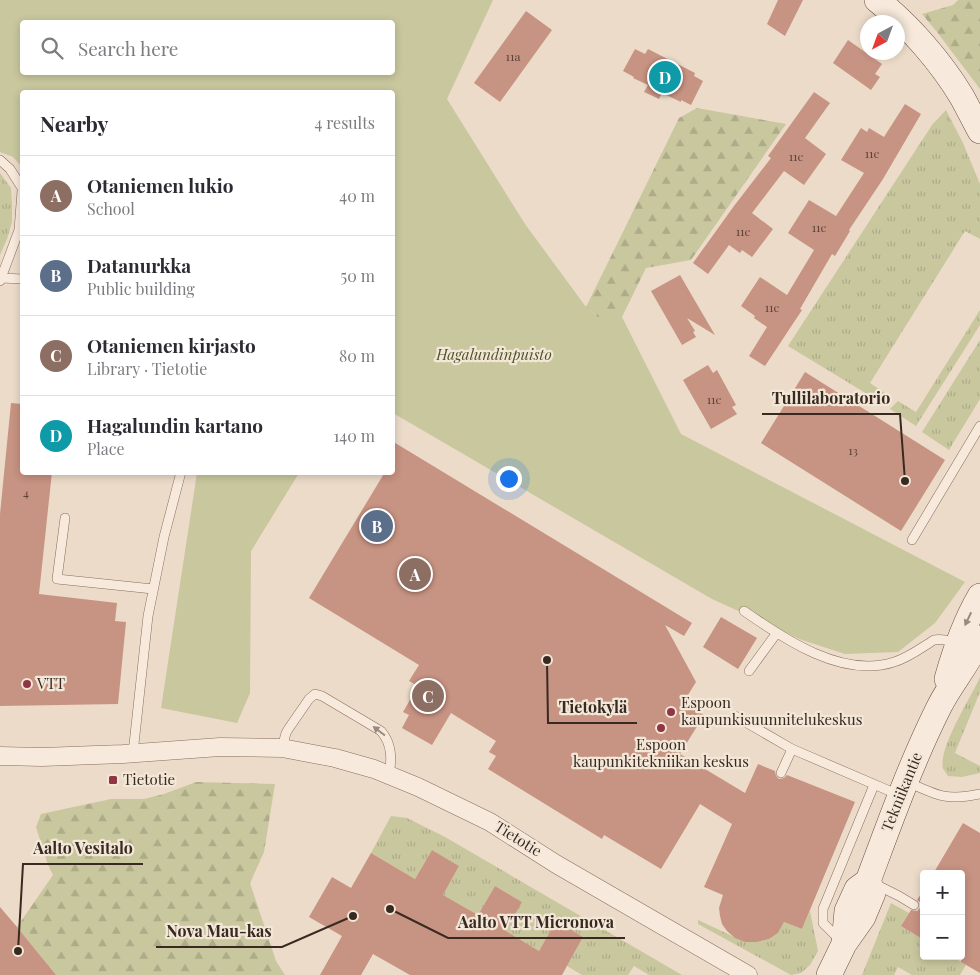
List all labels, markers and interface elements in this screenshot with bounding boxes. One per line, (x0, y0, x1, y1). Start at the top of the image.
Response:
north arrow (860, 15, 905, 60)
search box (20, 20, 395, 75)
icon: search (38, 34, 66, 62)
text: Search here (78, 35, 178, 61)
house number: 11a (506, 48, 520, 64)
pin: D (649, 58, 681, 96)
text: Nearby (40, 109, 109, 137)
text: 4 results (314, 112, 375, 133)
house number: 11c (865, 145, 880, 161)
house number: 11c (789, 148, 804, 164)
text: Otaniemen lukio (87, 172, 234, 198)
text: A (51, 185, 61, 206)
text: 40 m (339, 185, 375, 206)
text: School (87, 198, 135, 219)
house number: 11c (812, 219, 827, 235)
house number: 11c (736, 223, 751, 239)
text: Datanurkka (87, 252, 191, 278)
text: B (51, 265, 61, 286)
text: 50 m (341, 265, 375, 286)
text: Public building (87, 278, 195, 299)
house number: 11c (765, 299, 780, 315)
text: Otaniemen kirjasto (87, 332, 256, 358)
park label: Hagalundinpuisto (435, 344, 552, 364)
text: C (50, 345, 62, 366)
text: 80 m (339, 345, 375, 366)
text: Library · Tietotie (87, 358, 207, 379)
callout: Tullilaboratorio (762, 383, 900, 414)
text: Tullilaboratorio (772, 387, 890, 408)
house number: 11c (707, 391, 722, 407)
text: Hagalundin kartano (87, 412, 263, 438)
text: D (50, 425, 62, 446)
text: 140 m (333, 425, 375, 446)
text: Place (87, 438, 125, 459)
house number: 13 (848, 442, 858, 458)
your location (496, 466, 522, 492)
house number: 4 (23, 484, 29, 500)
pin: B (361, 507, 393, 545)
pin: A (399, 555, 431, 593)
one-way arrow (963, 612, 971, 626)
place label: VTT (36, 673, 65, 693)
pin: C (412, 677, 444, 715)
marker: VTT (21, 678, 33, 690)
callout: Tietokylä (548, 692, 637, 723)
place label: Espoon kaupunkisuunnitelukeskus (681, 692, 862, 729)
text: Tietokylä (559, 696, 628, 717)
marker: Espoon kaupunkisuunnitelukeskus (665, 706, 677, 718)
marker: Espoon kaupunkitekniikan keskus (655, 722, 667, 734)
one-way arrow (372, 726, 386, 736)
place label: Espoon kaupunkitekniikan keskus (573, 734, 749, 771)
street label: Tekniikantie (876, 749, 926, 834)
place label: Tietotie (123, 769, 175, 789)
marker: Tietotie (107, 774, 119, 786)
street label: Tietotie (491, 816, 546, 860)
callout: Aalto Vesitalo (23, 833, 143, 864)
text: Aalto Vesitalo (32, 837, 133, 858)
map controls (920, 870, 965, 960)
button: + (920, 870, 965, 915)
callout: Aalto VTT Micronova (448, 907, 625, 938)
text: Aalto VTT Micronova (457, 911, 615, 932)
button: − (920, 915, 965, 960)
callout: Nova Mau-kas (156, 916, 282, 947)
text: Nova Mau-kas (166, 920, 272, 941)

